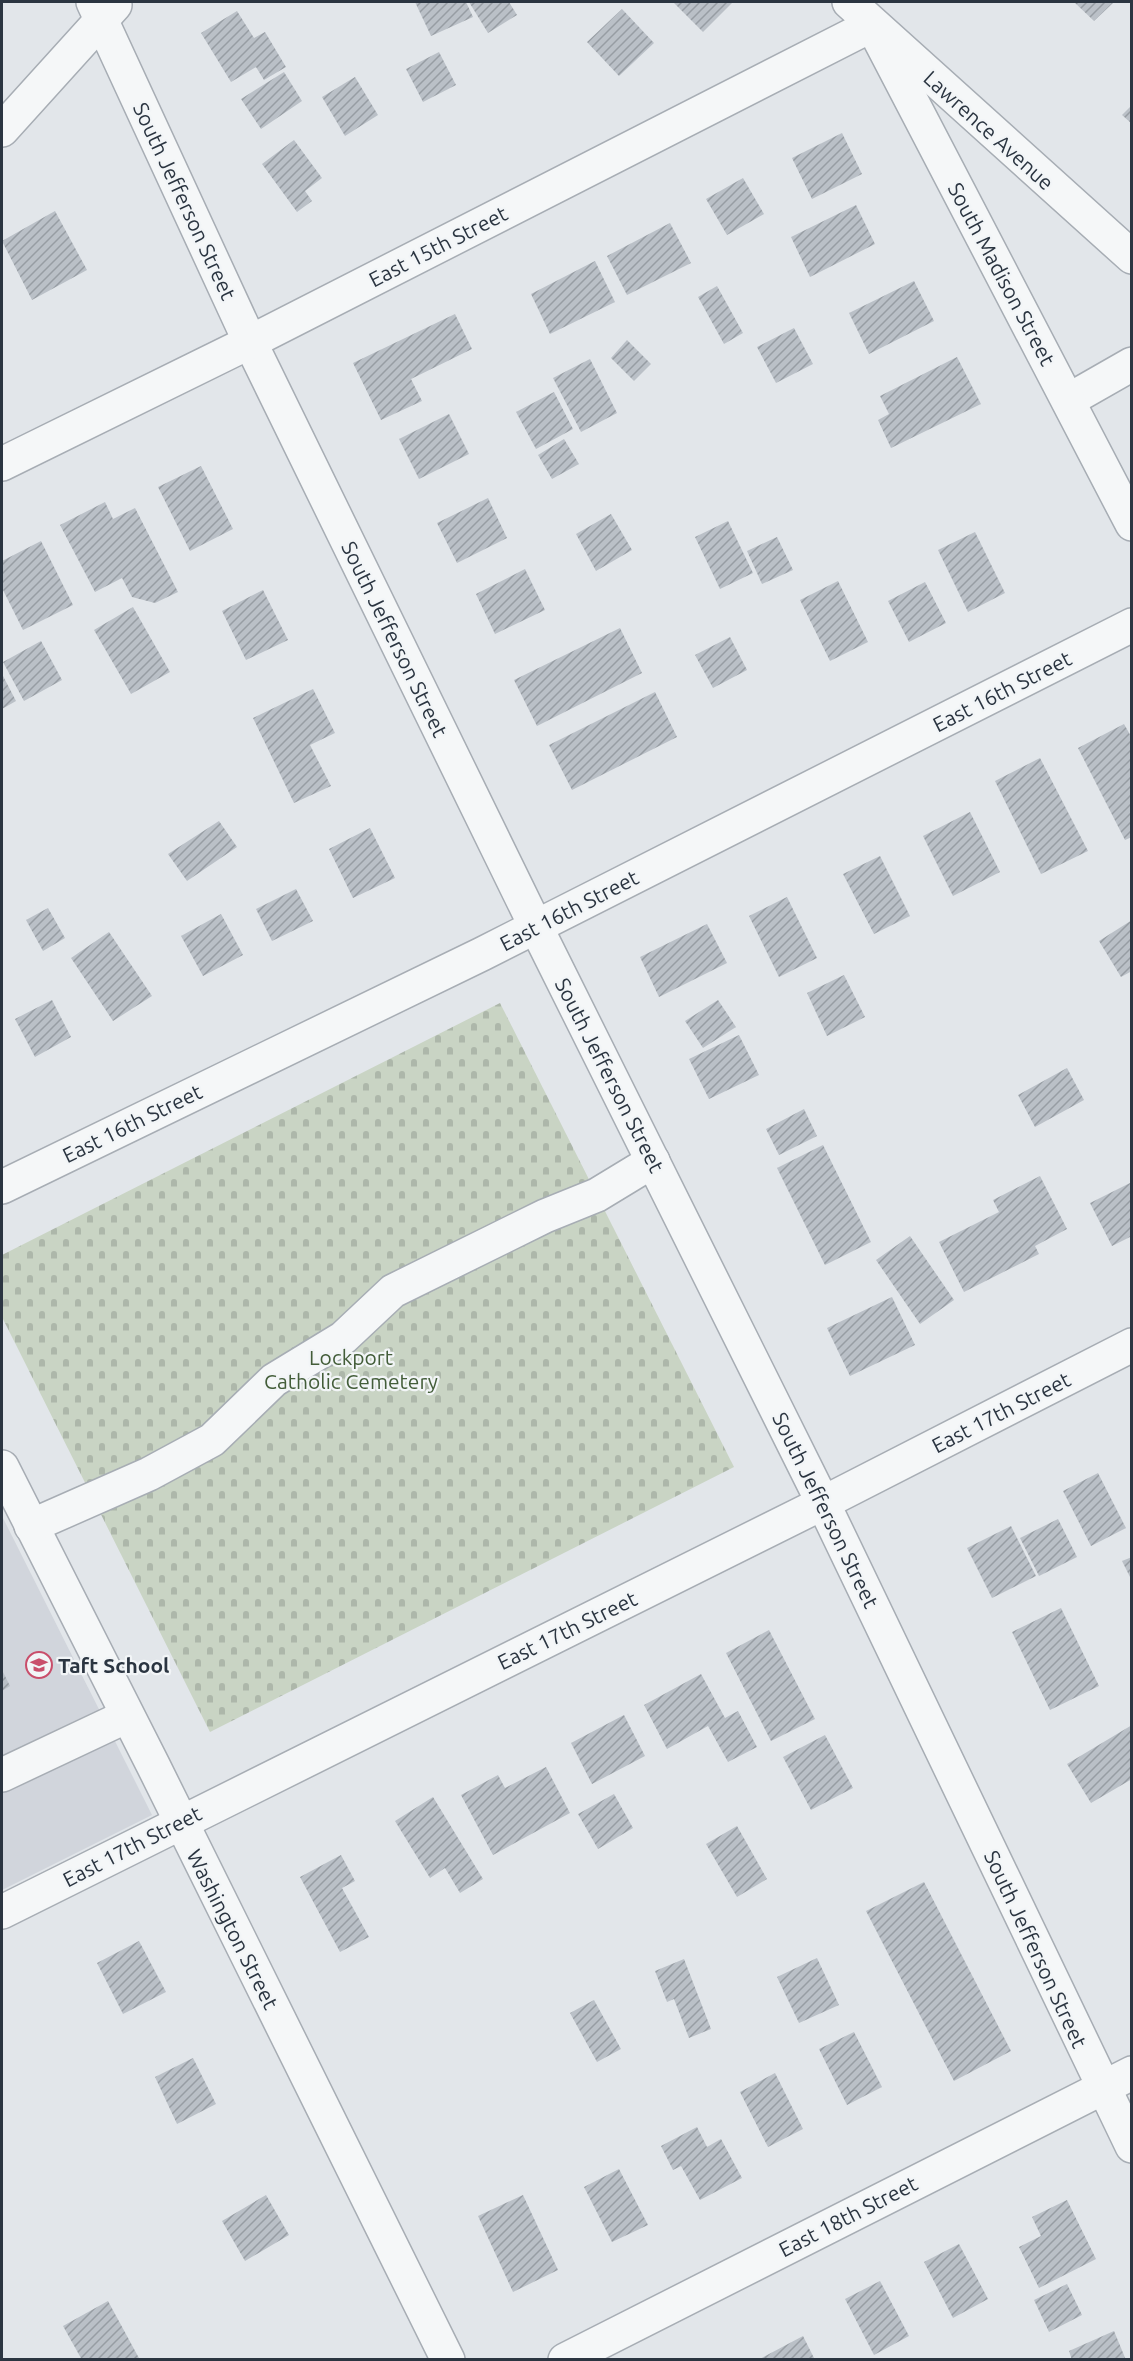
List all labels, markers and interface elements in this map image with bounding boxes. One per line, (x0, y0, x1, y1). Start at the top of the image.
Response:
street label: Lawrence Avenue (919, 65, 1059, 195)
street label: South Jefferson Street (129, 99, 241, 303)
street label: South Madison Street (944, 178, 1060, 370)
street label: East 15th Street (365, 201, 511, 291)
street label: South Jefferson Street (337, 537, 453, 741)
street label: East 16th Street (929, 646, 1075, 736)
street label: East 16th Street (496, 865, 642, 955)
street label: South Jefferson Street (551, 974, 669, 1176)
street label: East 16th Street (58, 1079, 206, 1167)
park label: Lockport Catholic Cemetery (264, 1345, 438, 1393)
street label: East 17th Street (928, 1367, 1074, 1457)
street label: South Jefferson Street (768, 1408, 884, 1612)
street label: East 17th Street (493, 1586, 641, 1674)
school or university icon: Taft School (24, 1650, 54, 1680)
place label: Taft School (58, 1653, 169, 1677)
street label: East 17th Street (59, 1801, 205, 1891)
street label: Washington Street (182, 1845, 284, 2013)
street label: South Jefferson Street (980, 1847, 1092, 2051)
street label: East 18th Street (775, 2171, 921, 2261)

